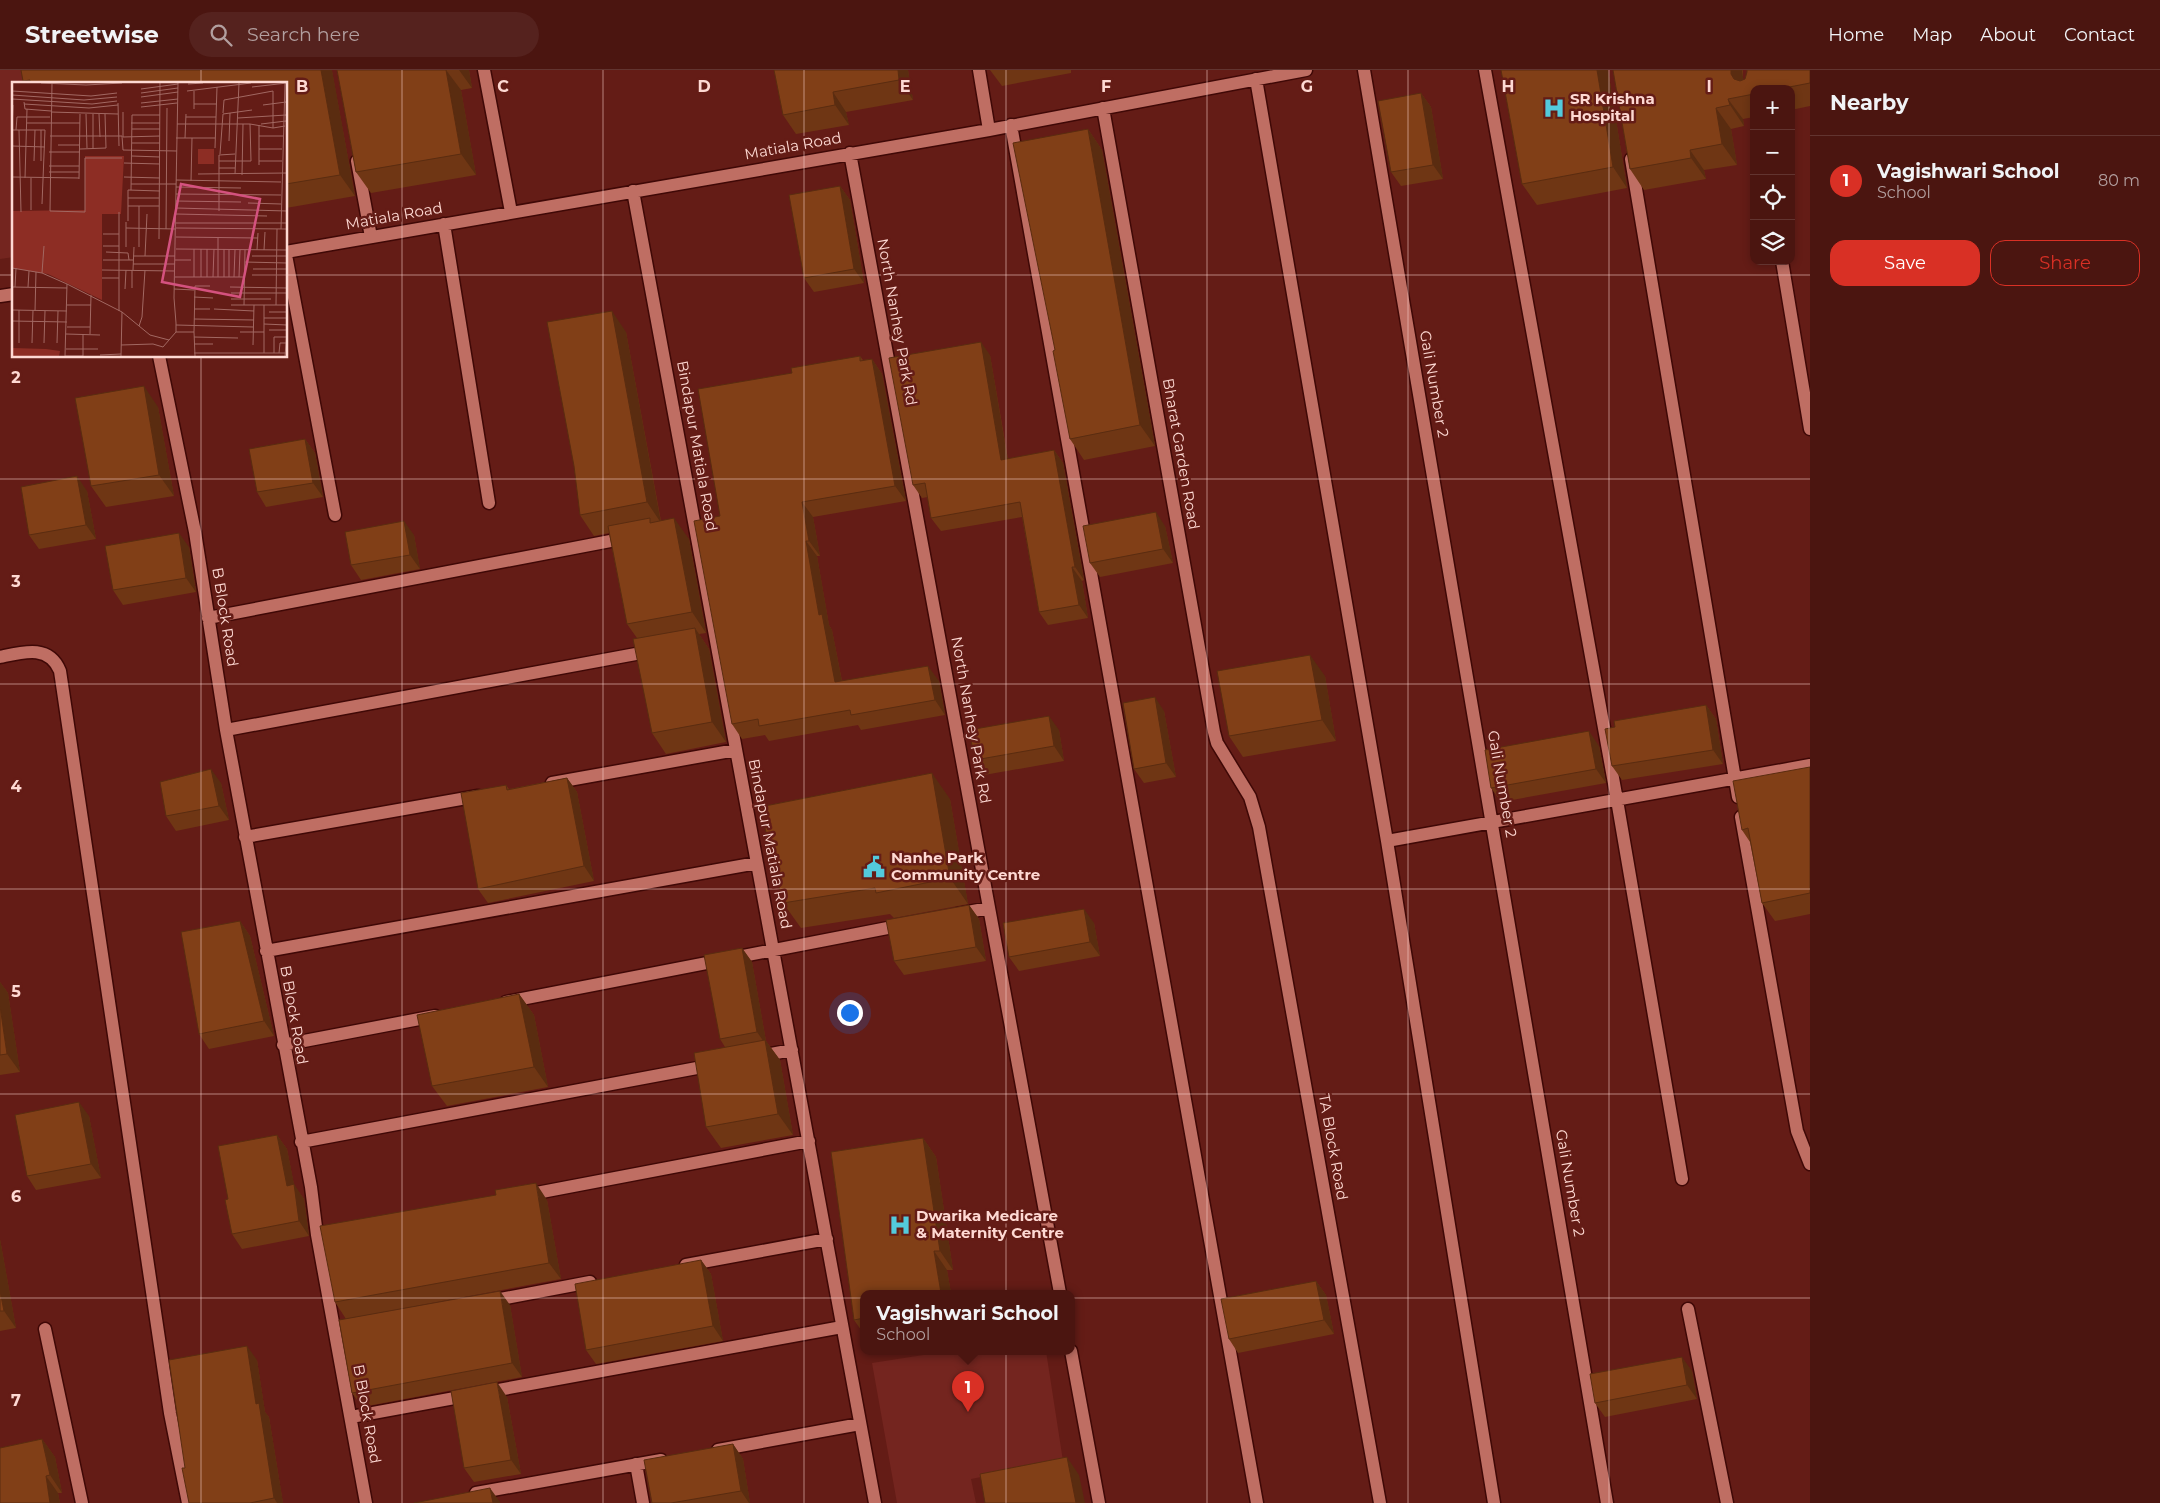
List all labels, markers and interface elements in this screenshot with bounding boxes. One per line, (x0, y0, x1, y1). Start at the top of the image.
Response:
search box (189, 12, 539, 57)
text: Streetwise (25, 20, 159, 49)
icon: search (207, 21, 235, 49)
text: Search here (247, 23, 360, 46)
text: Home (1828, 24, 1884, 46)
text: Map (1912, 24, 1952, 46)
text: About (1980, 24, 2036, 46)
text: Contact (2064, 24, 2135, 46)
text: B (296, 77, 308, 96)
text: C (497, 77, 509, 96)
text: D (697, 77, 711, 96)
text: E (900, 77, 910, 96)
text: F (1101, 77, 1111, 96)
text: G (1301, 77, 1313, 96)
text: H (1502, 77, 1514, 96)
text: I (1706, 77, 1712, 96)
inset map (12, 82, 288, 358)
map controls (1750, 85, 1795, 265)
button: + (1750, 85, 1795, 130)
place label: SR Krishna Hospital (1570, 89, 1655, 125)
text: Nearby (1830, 90, 1909, 115)
hospital icon: SR Krishna Hospital (1541, 95, 1567, 121)
street label: Matiala Road (743, 128, 843, 163)
button: − (1750, 130, 1795, 175)
text: Vagishwari School (1877, 160, 2059, 183)
text: 1 (1843, 171, 1849, 190)
text: 80 m (2098, 171, 2140, 190)
button: locate (1750, 175, 1795, 220)
text: School (1877, 183, 1931, 202)
street label: Matiala Road (344, 198, 444, 233)
button: layers (1750, 220, 1795, 265)
street label: North Nanhey Park Rd (873, 237, 922, 407)
button: Save (1830, 240, 1980, 286)
button: Share (1990, 240, 2140, 286)
street label: Gali Number 2 (1416, 329, 1453, 439)
street label: Bindapur Matiala Road (673, 359, 722, 533)
text: 2 (11, 368, 21, 387)
street label: Bharat Garden Road (1159, 377, 1204, 531)
street label: B Block Road (208, 566, 243, 668)
text: 3 (10, 572, 21, 591)
street label: North Nanhey Park Rd (947, 635, 996, 805)
street label: Gali Number 2 (1484, 729, 1521, 839)
street label: Bindapur Matiala Road (745, 757, 796, 931)
text: 4 (10, 777, 22, 796)
place label: Nanhe Park Community Centre (891, 848, 1040, 884)
public building icon: Nanhe Park Community Centre (861, 854, 887, 880)
street label: B Block Road (276, 964, 313, 1066)
text: 5 (11, 982, 21, 1001)
your location (837, 1000, 863, 1026)
street label: TA Block Road (1315, 1092, 1352, 1202)
street label: Gali Number 2 (1552, 1128, 1589, 1238)
text: 6 (11, 1187, 21, 1206)
place label: Dwarika Medicare & Maternity Centre (916, 1206, 1064, 1242)
hospital icon: Dwarika Medicare & Maternity Centre (887, 1212, 913, 1238)
popup (860, 1290, 1075, 1355)
text: Vagishwari School (876, 1302, 1059, 1325)
text: School (876, 1325, 930, 1344)
street label: B Block Road (349, 1363, 386, 1465)
pin: 1 (952, 1371, 984, 1412)
text: 7 (11, 1391, 21, 1410)

